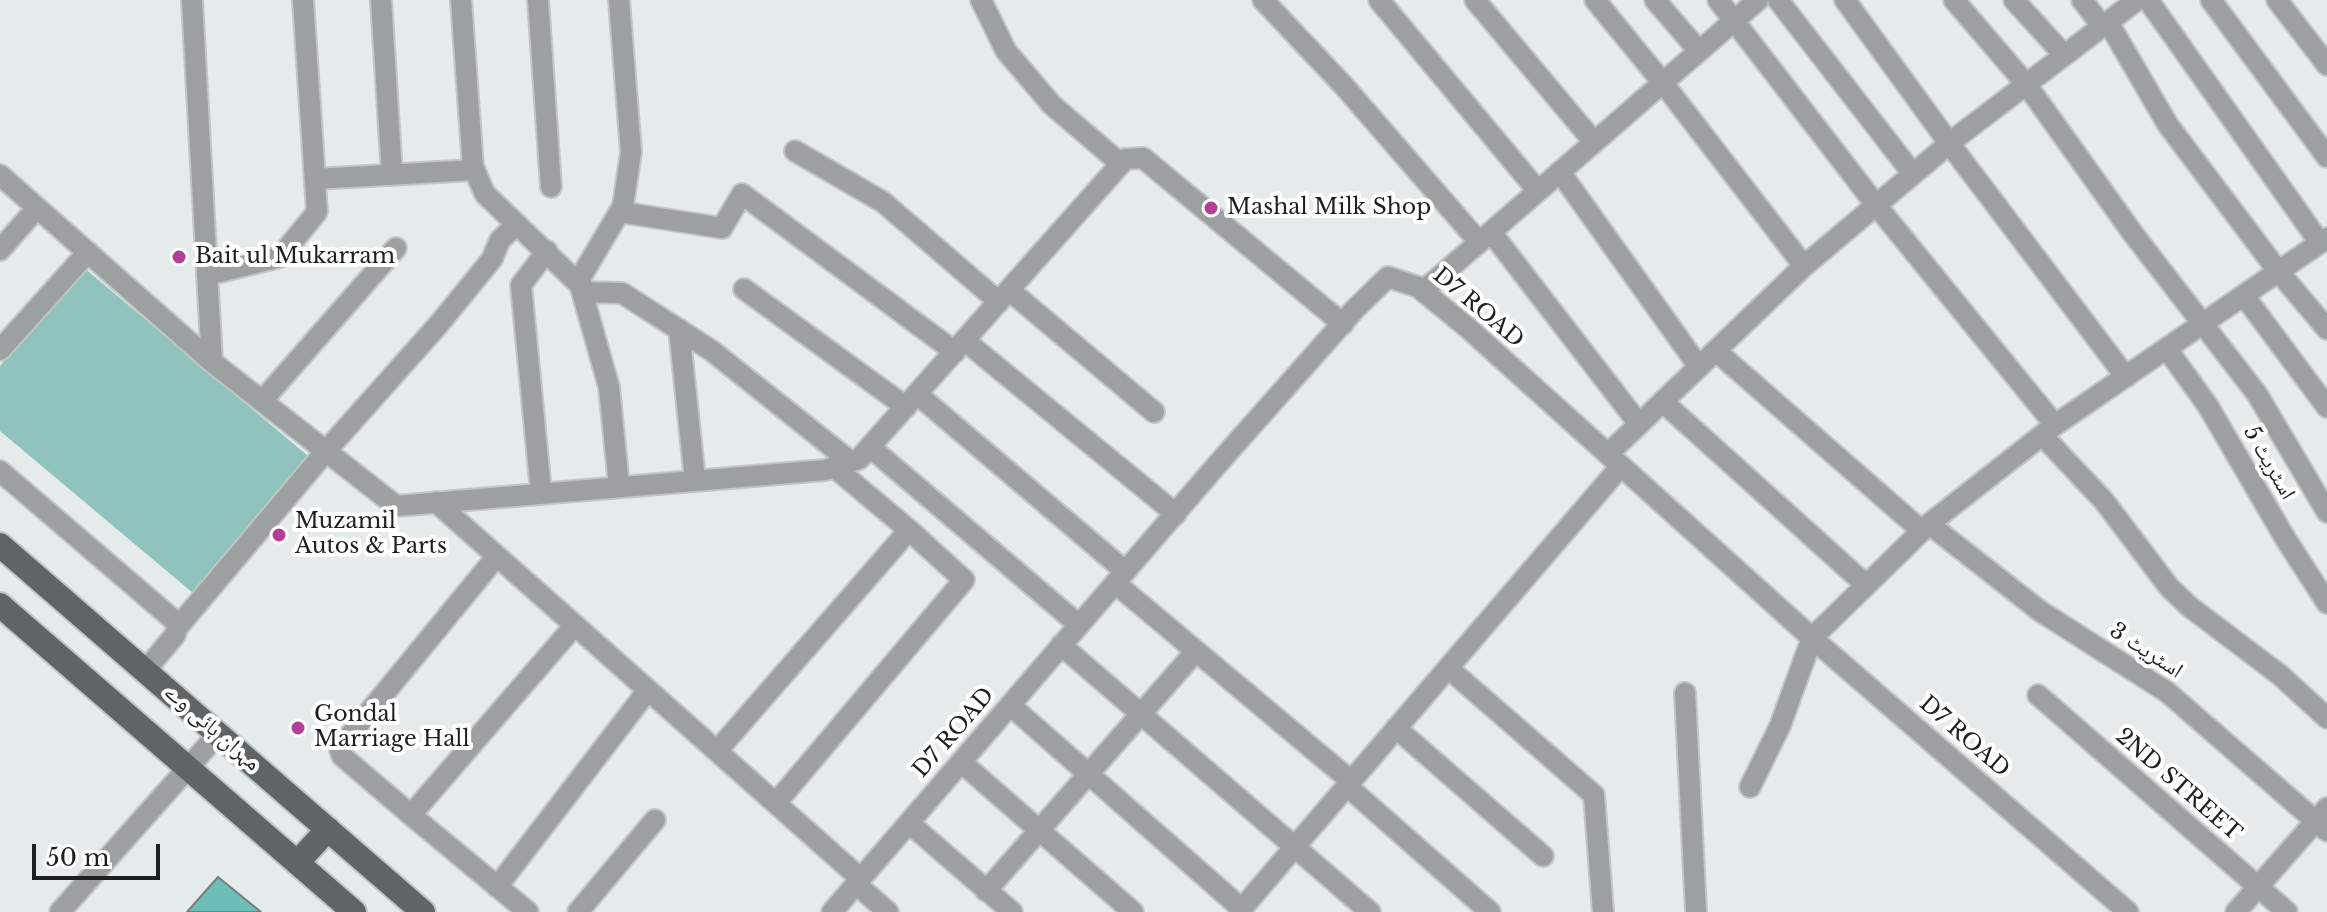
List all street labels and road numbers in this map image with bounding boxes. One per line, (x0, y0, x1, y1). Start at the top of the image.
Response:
street label: D7 ROAD (1427, 262, 1529, 354)
street label: اسٹریٹ 5 (2237, 421, 2301, 505)
street label: اسٹریٹ 3 (2104, 618, 2188, 684)
street label: مہران ہائی وے (159, 679, 265, 777)
street label: D7 ROAD (908, 683, 1000, 783)
street label: D7 ROAD (1914, 691, 2014, 783)
street label: 2ND STREET (2110, 723, 2246, 847)

